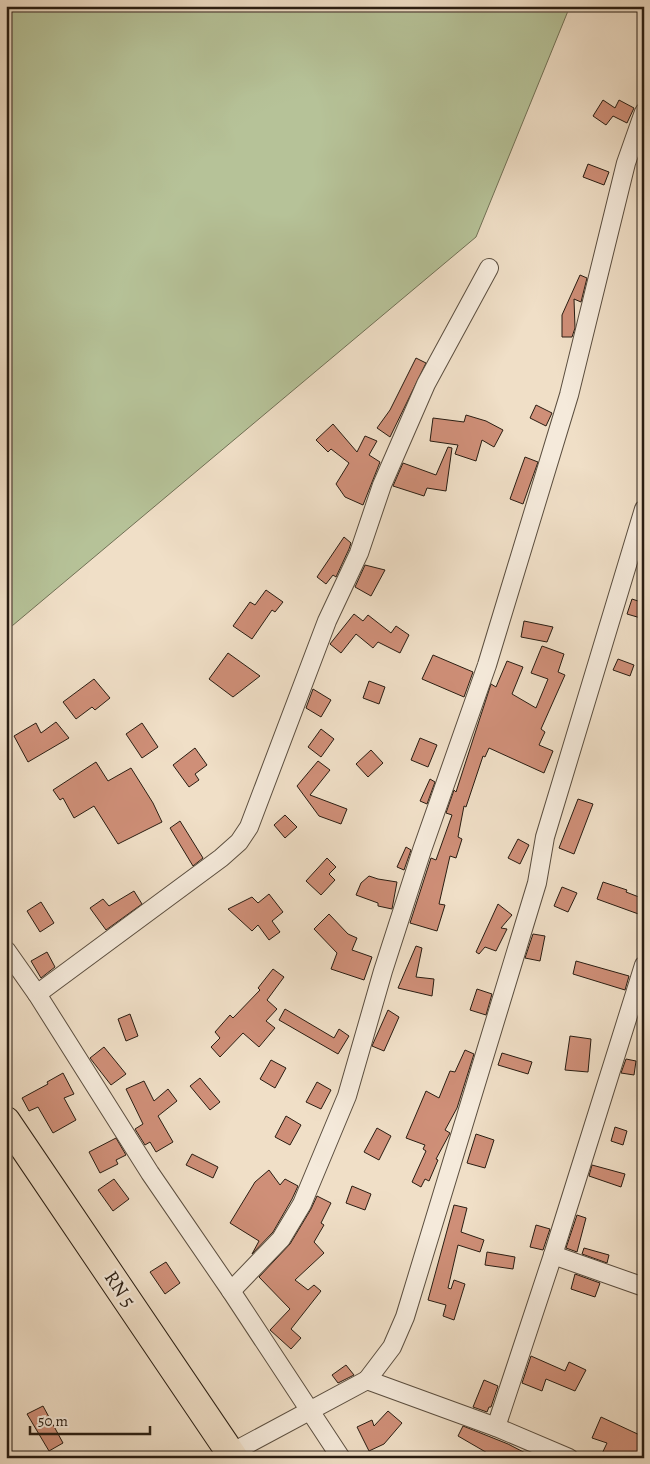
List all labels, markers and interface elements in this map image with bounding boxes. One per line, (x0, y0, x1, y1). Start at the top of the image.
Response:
street label: RN 5 (98, 1265, 142, 1313)
scale bar (30, 1404, 150, 1436)
text: 50 m (38, 1411, 68, 1431)

